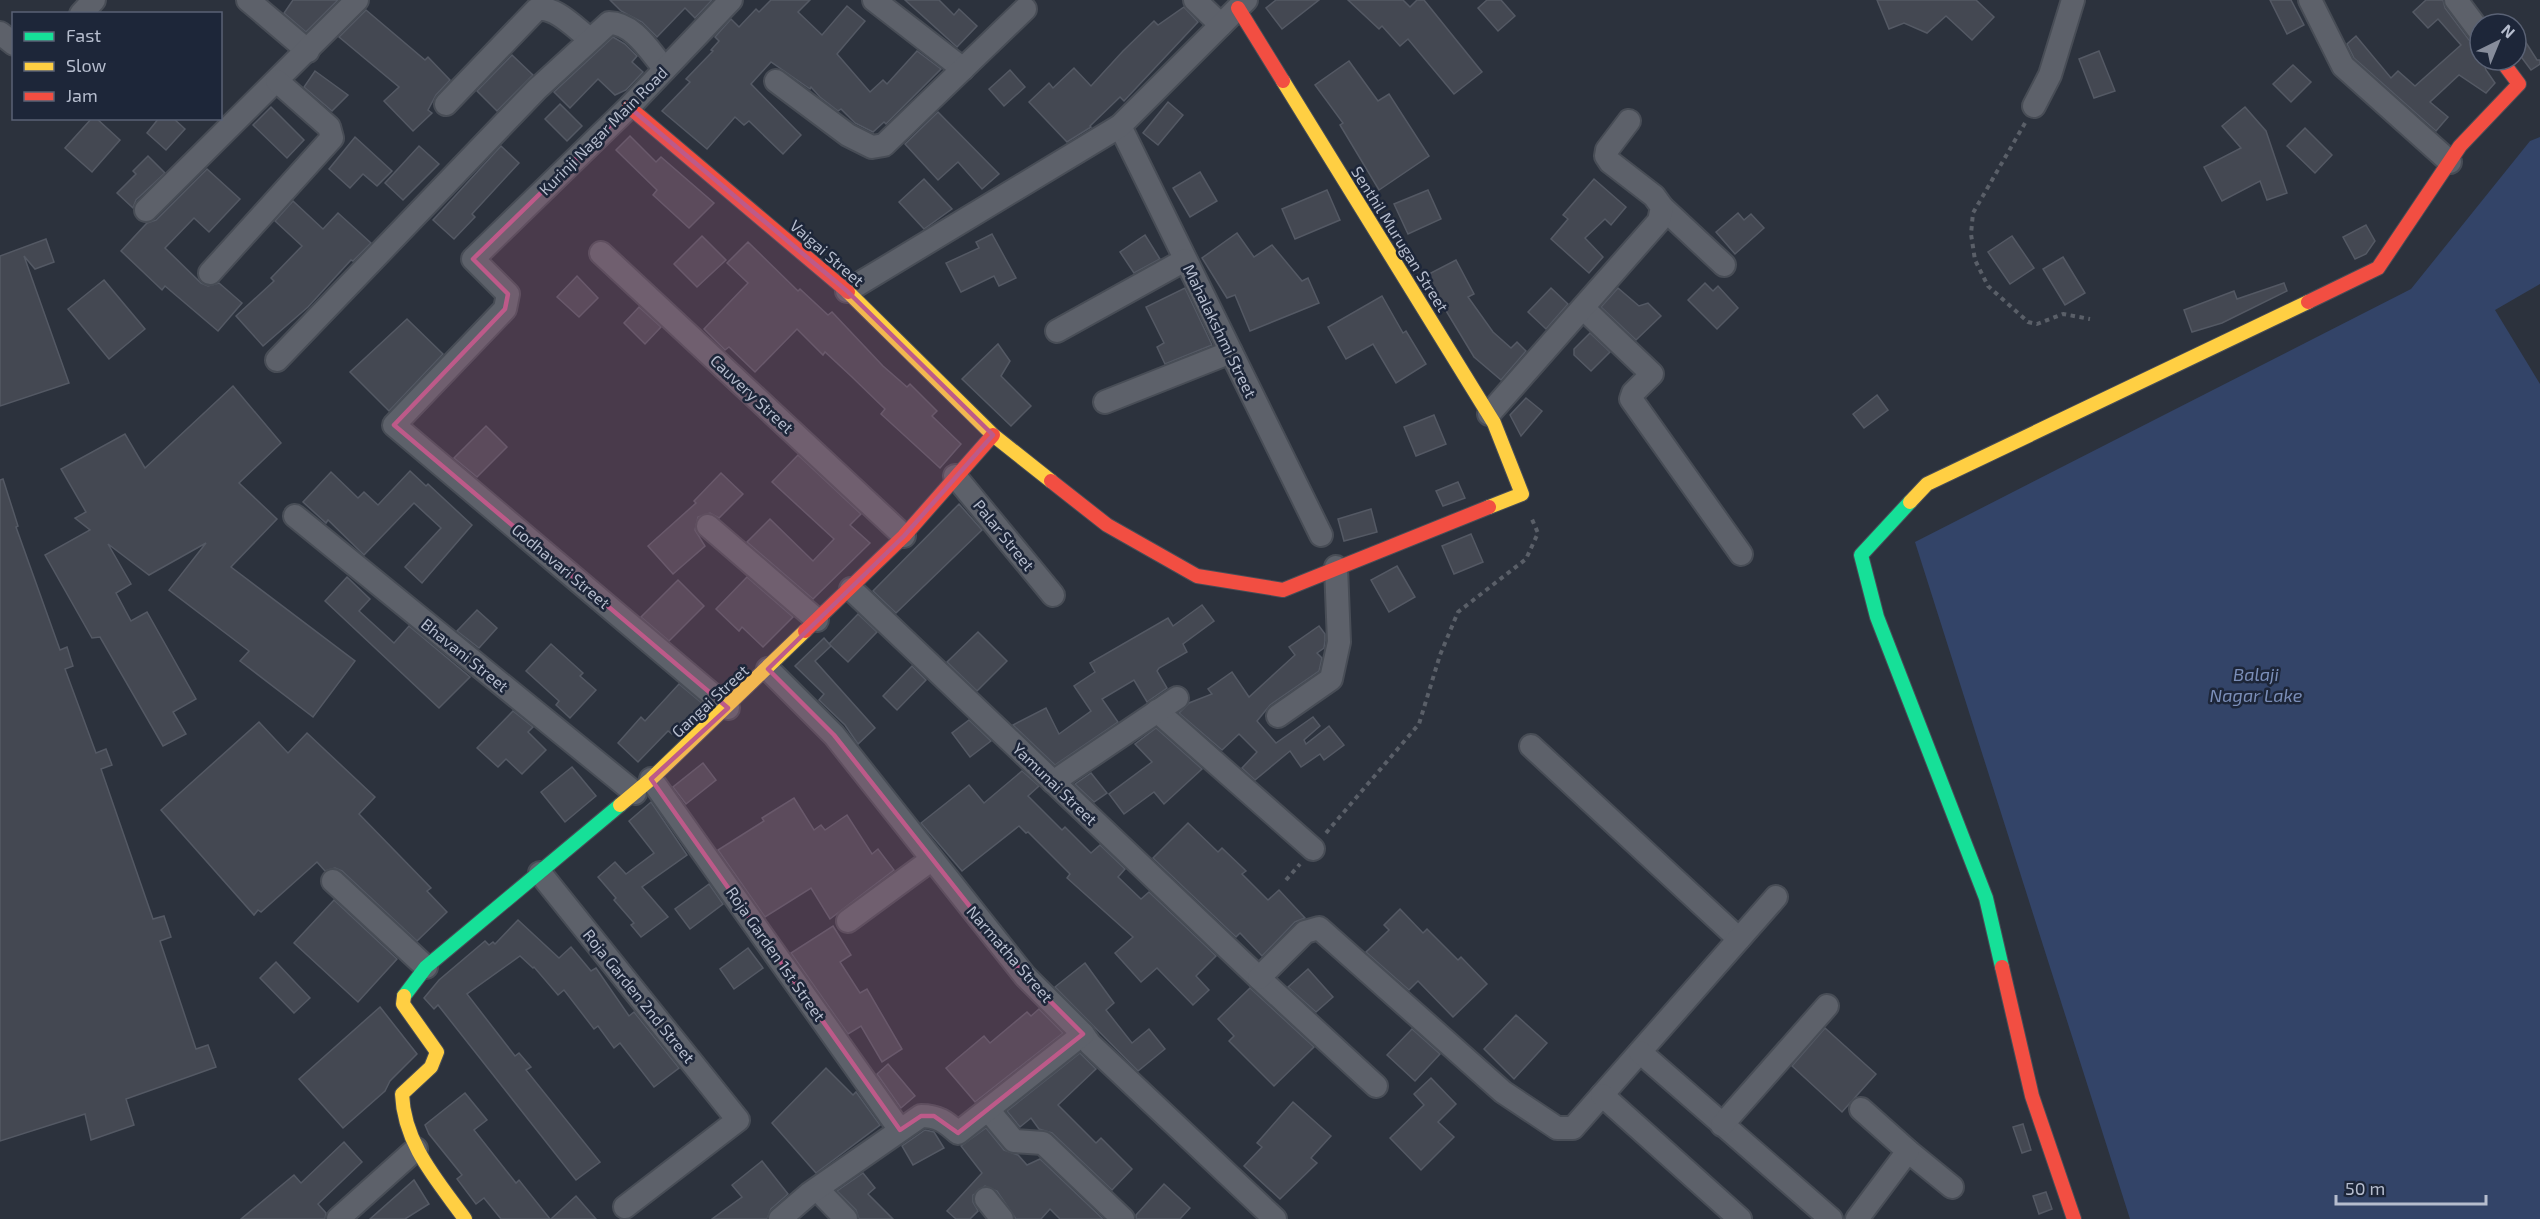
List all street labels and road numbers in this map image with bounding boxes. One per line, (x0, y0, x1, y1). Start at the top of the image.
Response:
street label: Kurinji Nagar Main Road (535, 63, 671, 199)
street label: Senthil Murugan Street (1348, 163, 1453, 315)
street label: Vaigai Street (786, 215, 868, 290)
street label: Mahalakshmi Street (1180, 261, 1261, 401)
street label: Cauvery Street (707, 350, 798, 437)
street label: Palar Street (970, 495, 1039, 574)
street label: Godhavari Street (508, 519, 614, 612)
street label: Bhavani Street (418, 614, 513, 696)
street label: Gangai Street (667, 660, 752, 741)
street label: Yamunai Street (1009, 739, 1102, 829)
street label: Roja Garden 1st Street (722, 883, 830, 1025)
street label: Narmatha Street (963, 902, 1057, 1006)
street label: Roja Garden 2nd Street (579, 925, 699, 1067)

